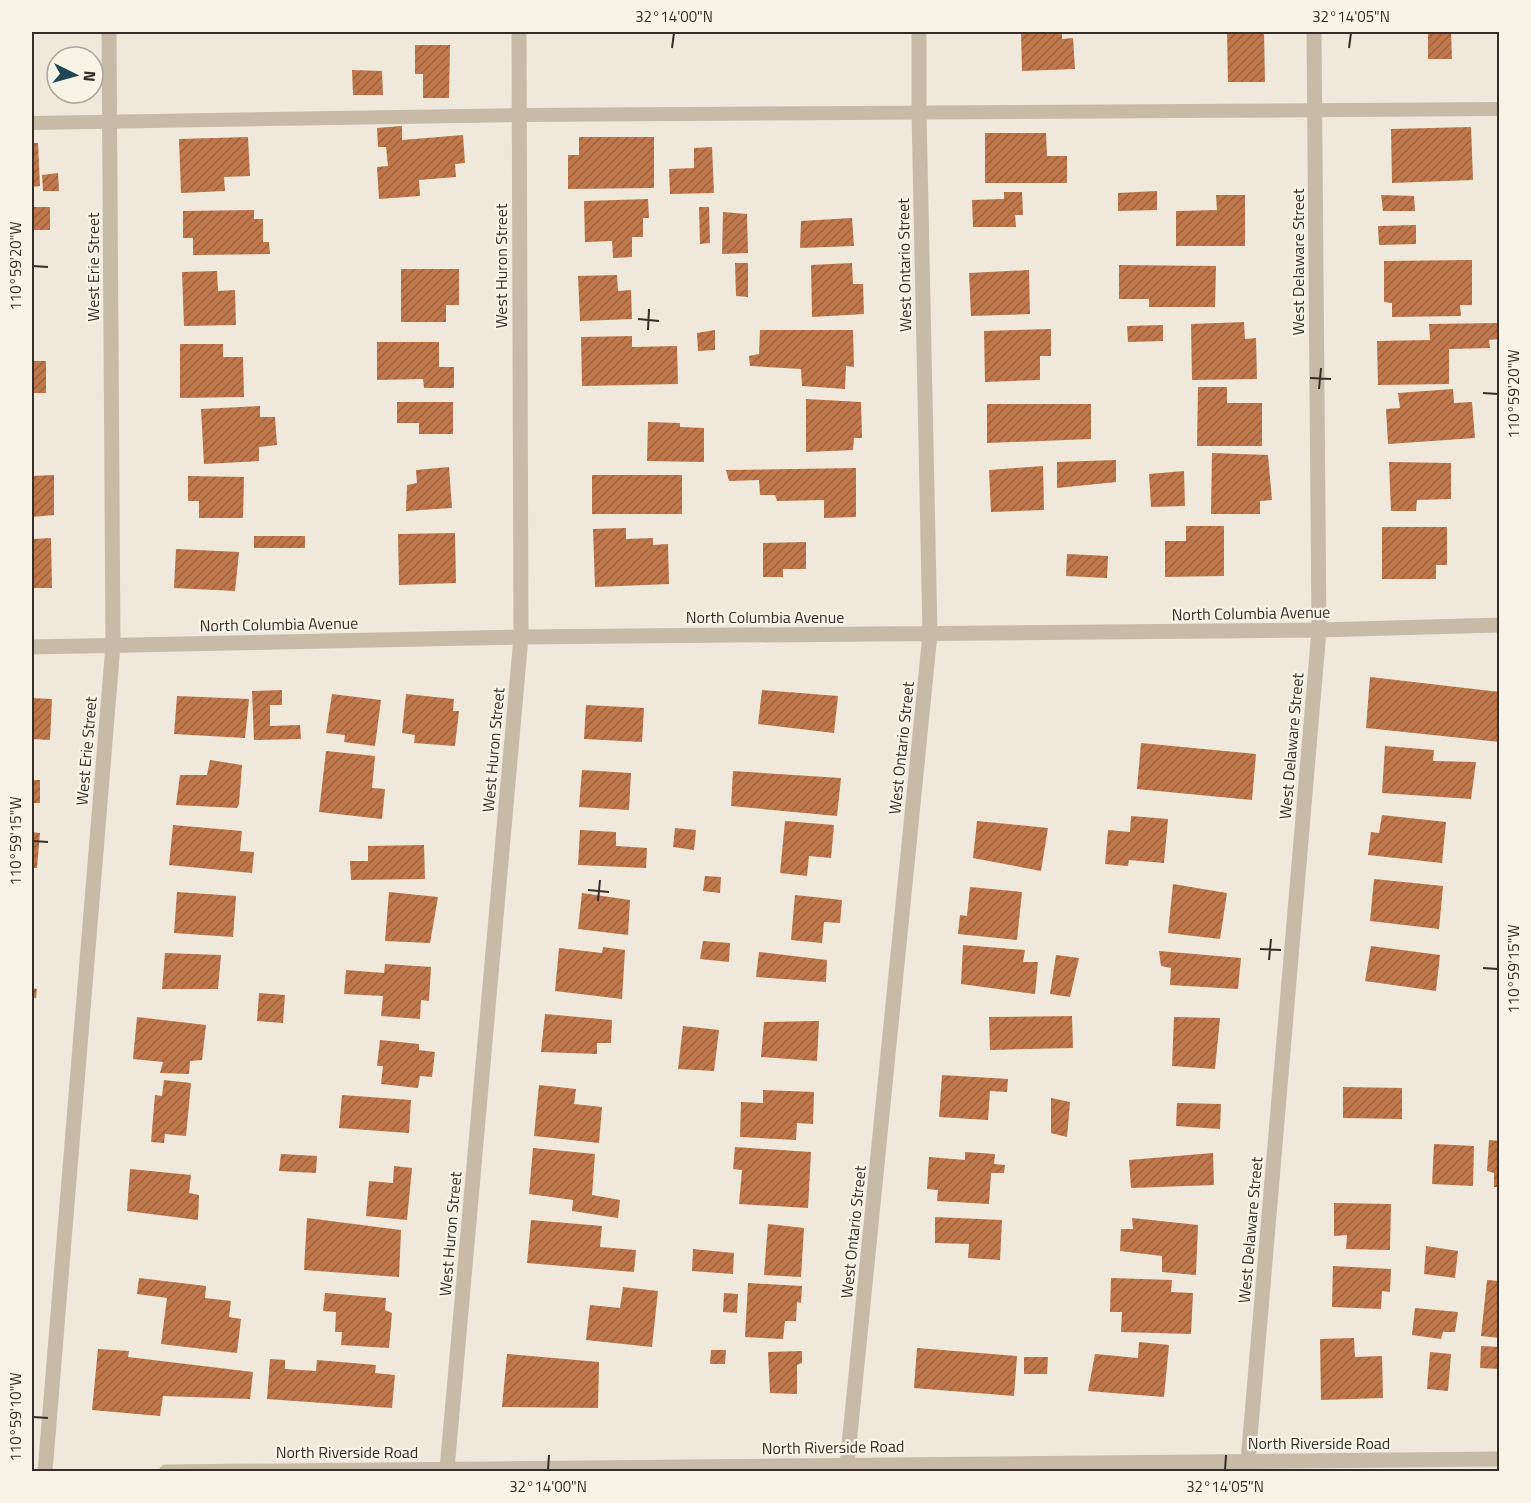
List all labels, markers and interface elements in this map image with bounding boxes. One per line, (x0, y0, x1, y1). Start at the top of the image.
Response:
text: 32°14'00"N (635, 5, 713, 28)
text: 32°14'05"N (1312, 5, 1390, 28)
north arrow (45, 45, 105, 105)
text: N (78, 70, 102, 83)
street label: West Delaware Street (1286, 188, 1310, 335)
street label: West Ontario Street (891, 198, 917, 332)
street label: West Huron Street (489, 203, 513, 329)
street label: West Erie Street (81, 212, 105, 322)
text: 110°59'20"W (4, 221, 27, 311)
text: 110°59'20"W (1502, 349, 1525, 439)
street label: North Columbia Avenue (1172, 600, 1330, 626)
street label: North Columbia Avenue (686, 605, 844, 629)
street label: North Columbia Avenue (200, 611, 358, 637)
street label: West Delaware Street (1273, 671, 1309, 820)
street label: West Ontario Street (882, 680, 920, 816)
street label: West Huron Street (476, 686, 510, 813)
street label: West Erie Street (69, 695, 103, 806)
text: 110°59'15"W (4, 796, 27, 886)
text: 110°59'15"W (1502, 924, 1525, 1014)
street label: West Delaware Street (1232, 1155, 1268, 1304)
street label: West Ontario Street (834, 1164, 872, 1300)
street label: West Huron Street (433, 1170, 467, 1297)
text: 110°59'10"W (4, 1372, 27, 1462)
street label: North Riverside Road (1248, 1431, 1390, 1455)
street label: North Riverside Road (761, 1434, 905, 1460)
street label: North Riverside Road (276, 1440, 418, 1464)
text: 32°14'00"N (509, 1475, 587, 1498)
text: 32°14'05"N (1186, 1475, 1264, 1498)

